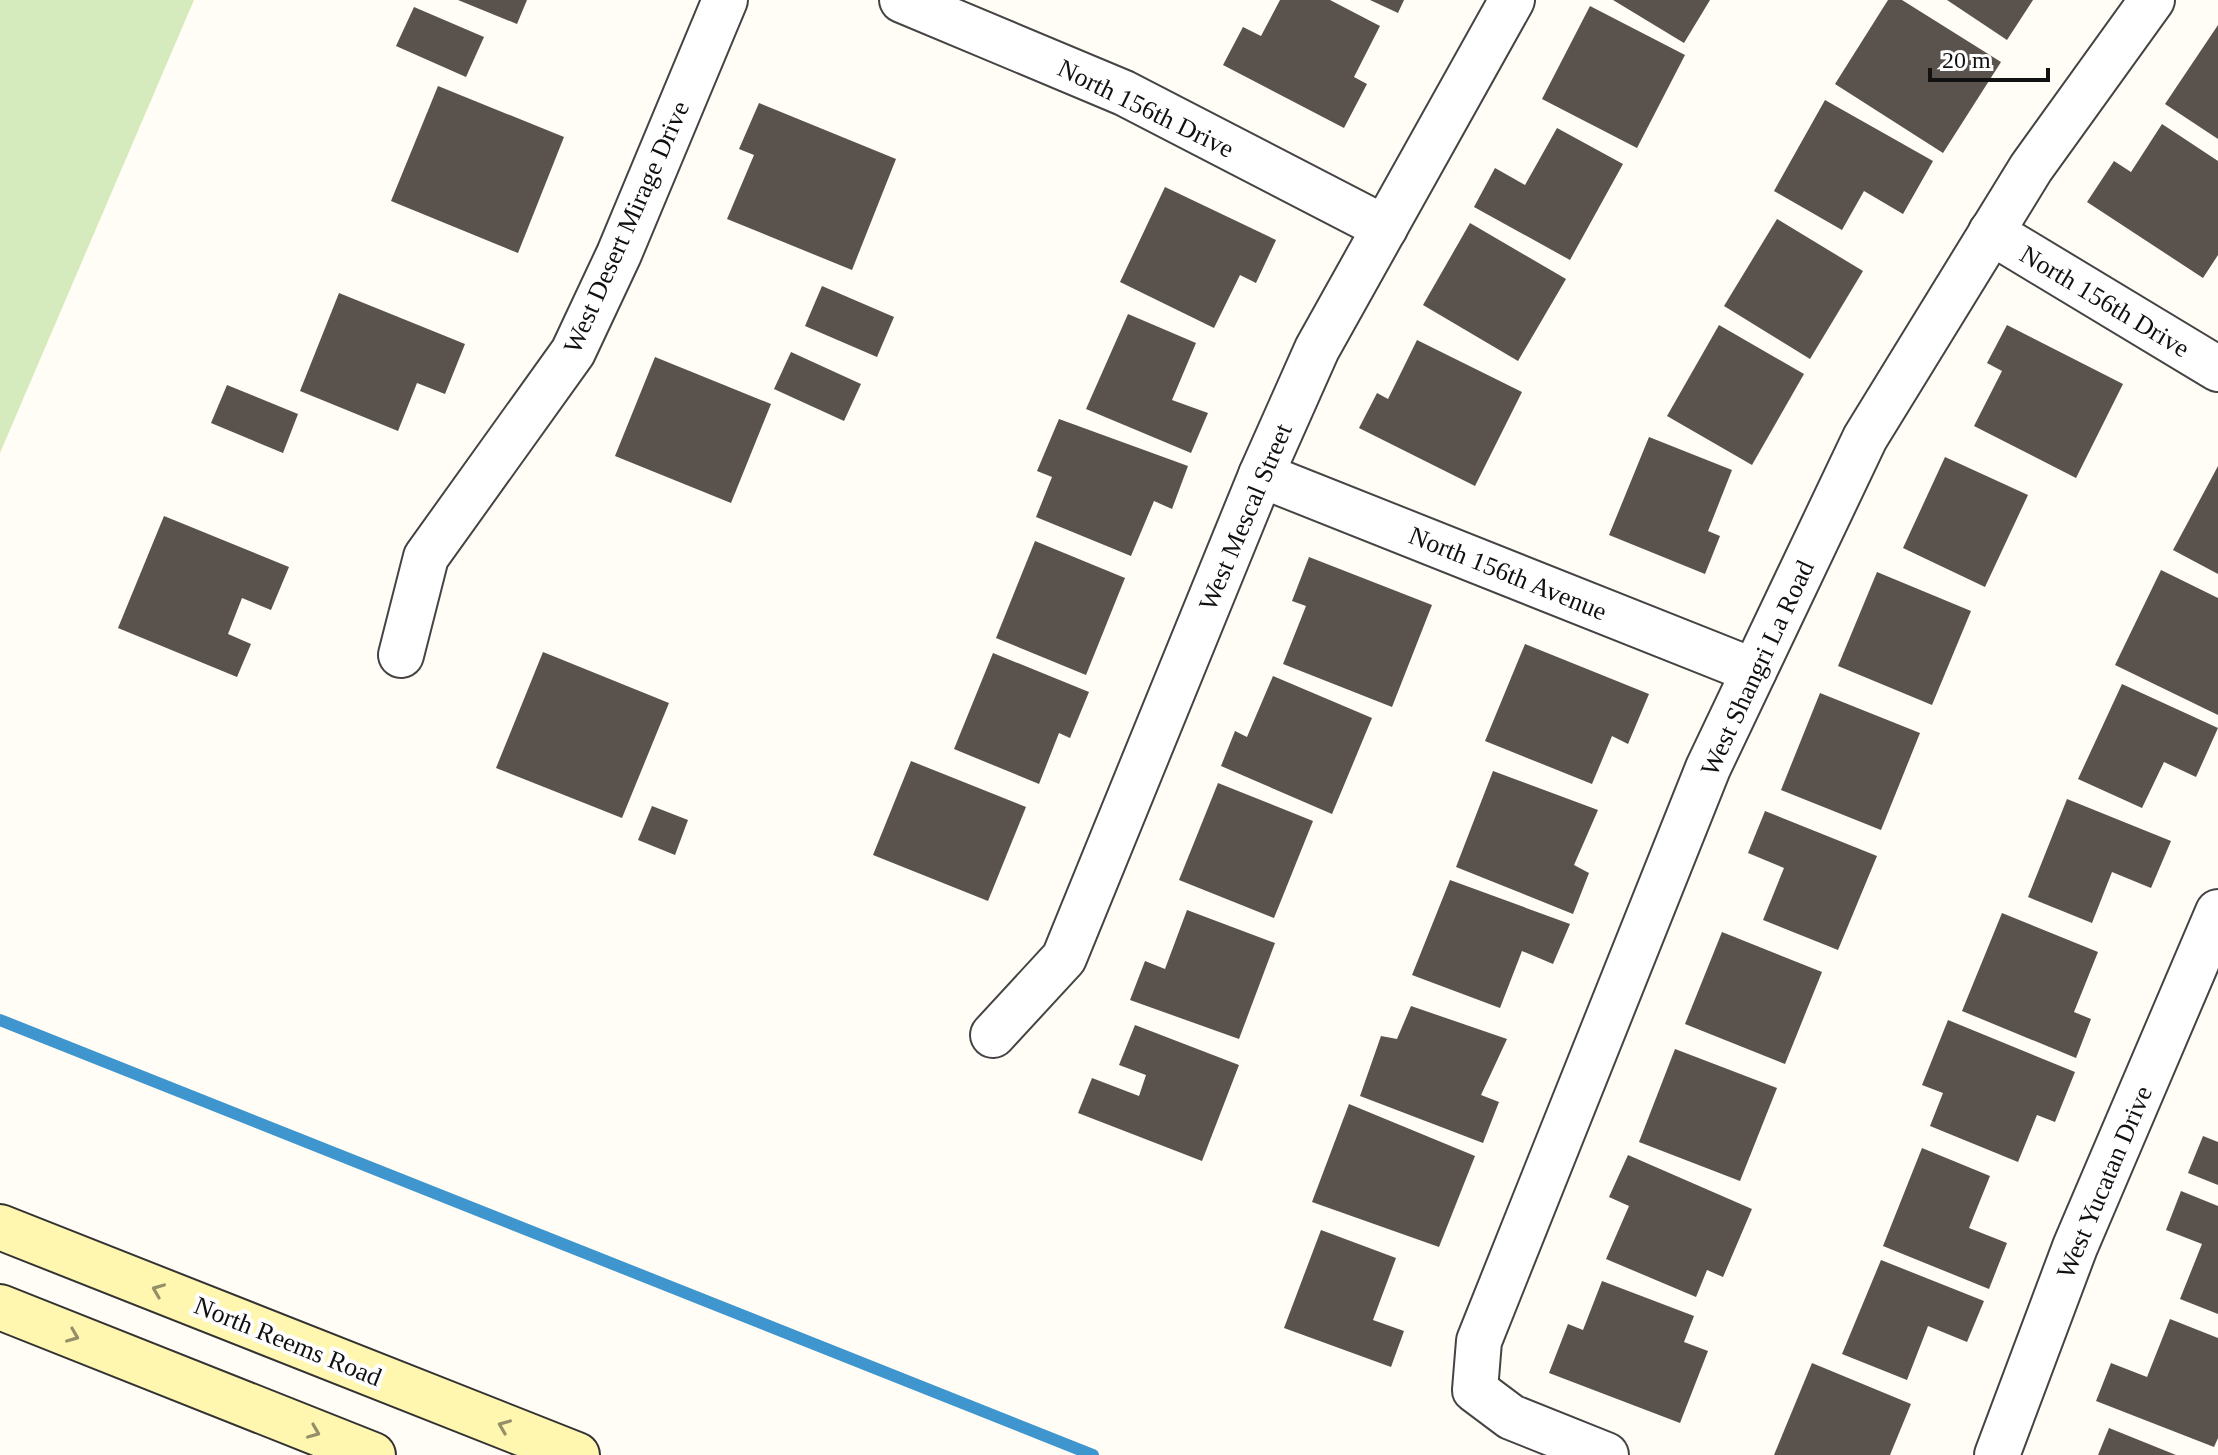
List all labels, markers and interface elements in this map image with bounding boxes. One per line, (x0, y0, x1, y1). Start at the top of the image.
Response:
scale bar (1930, 32, 2048, 82)
text: 20 m (1942, 47, 1991, 73)
street label: North 156th Drive (1053, 53, 1238, 164)
street label: West Desert Mirage Drive (558, 97, 695, 358)
street label: North 156th Drive (2015, 240, 2195, 363)
street label: West Mescal Street (1193, 419, 1298, 615)
street label: North 156th Avenue (1405, 521, 1611, 626)
street label: West Shangri La Road (1695, 556, 1820, 780)
street label: West Yucatan Drive (2051, 1082, 2158, 1283)
one-way arrow (152, 1283, 166, 1300)
street label: North Reems Road (190, 1291, 386, 1392)
one-way arrow (65, 1326, 79, 1343)
one-way arrow (498, 1420, 512, 1436)
one-way arrow (306, 1422, 320, 1438)

